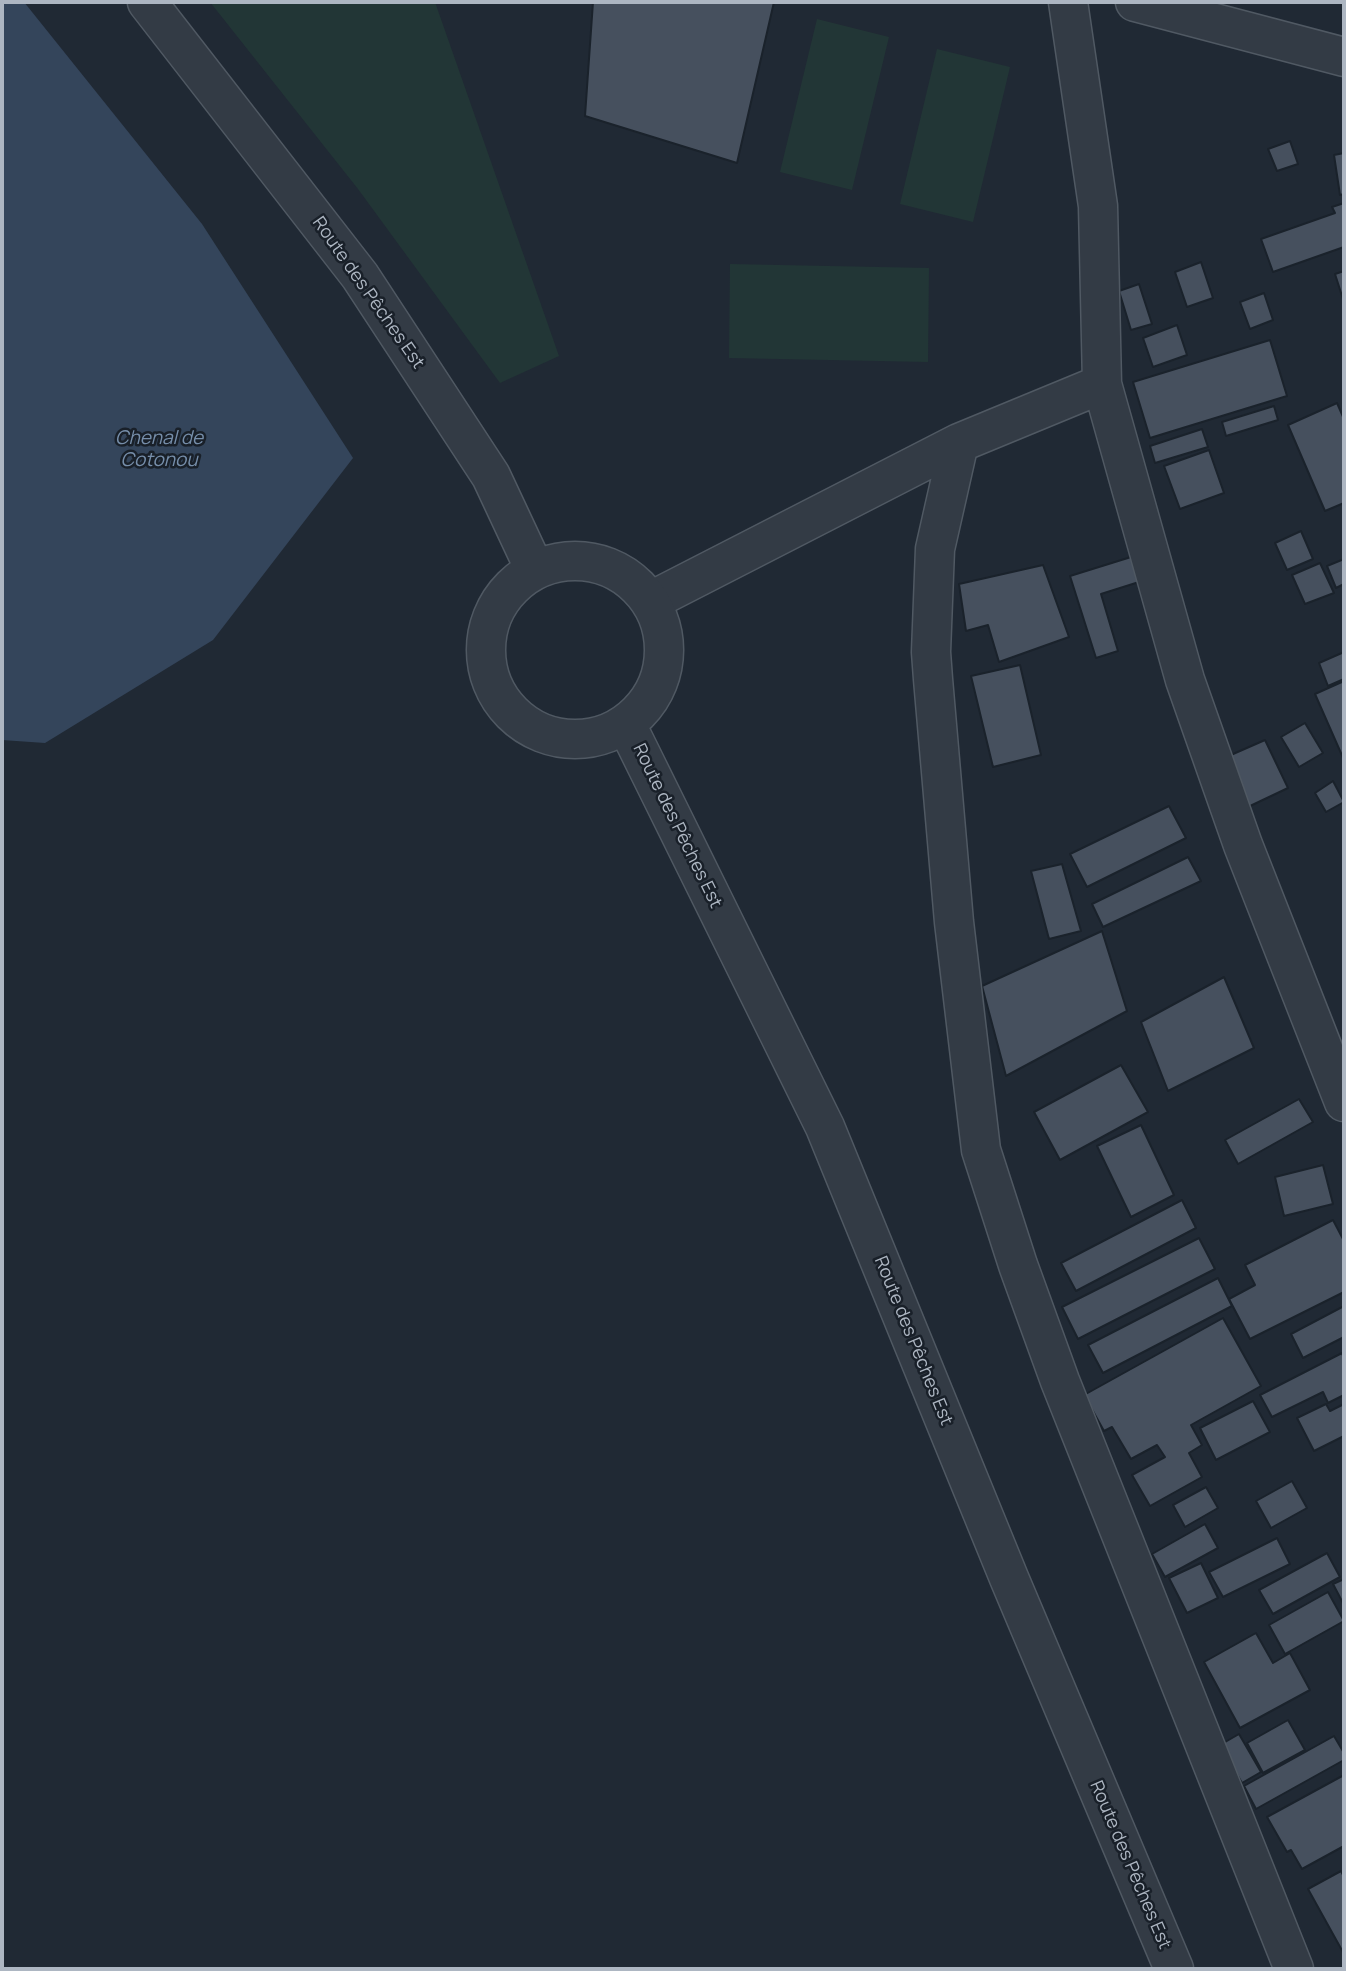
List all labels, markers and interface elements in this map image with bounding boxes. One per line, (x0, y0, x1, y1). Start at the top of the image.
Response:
street label: Route des Pêches Est (307, 213, 429, 373)
water label: Chenal de Cotonou (115, 428, 203, 472)
street label: Route des Pêches Est (628, 740, 726, 912)
street label: Route des Pêches Est (869, 1253, 957, 1429)
street label: Route des Pêches Est (1085, 1778, 1175, 1952)

